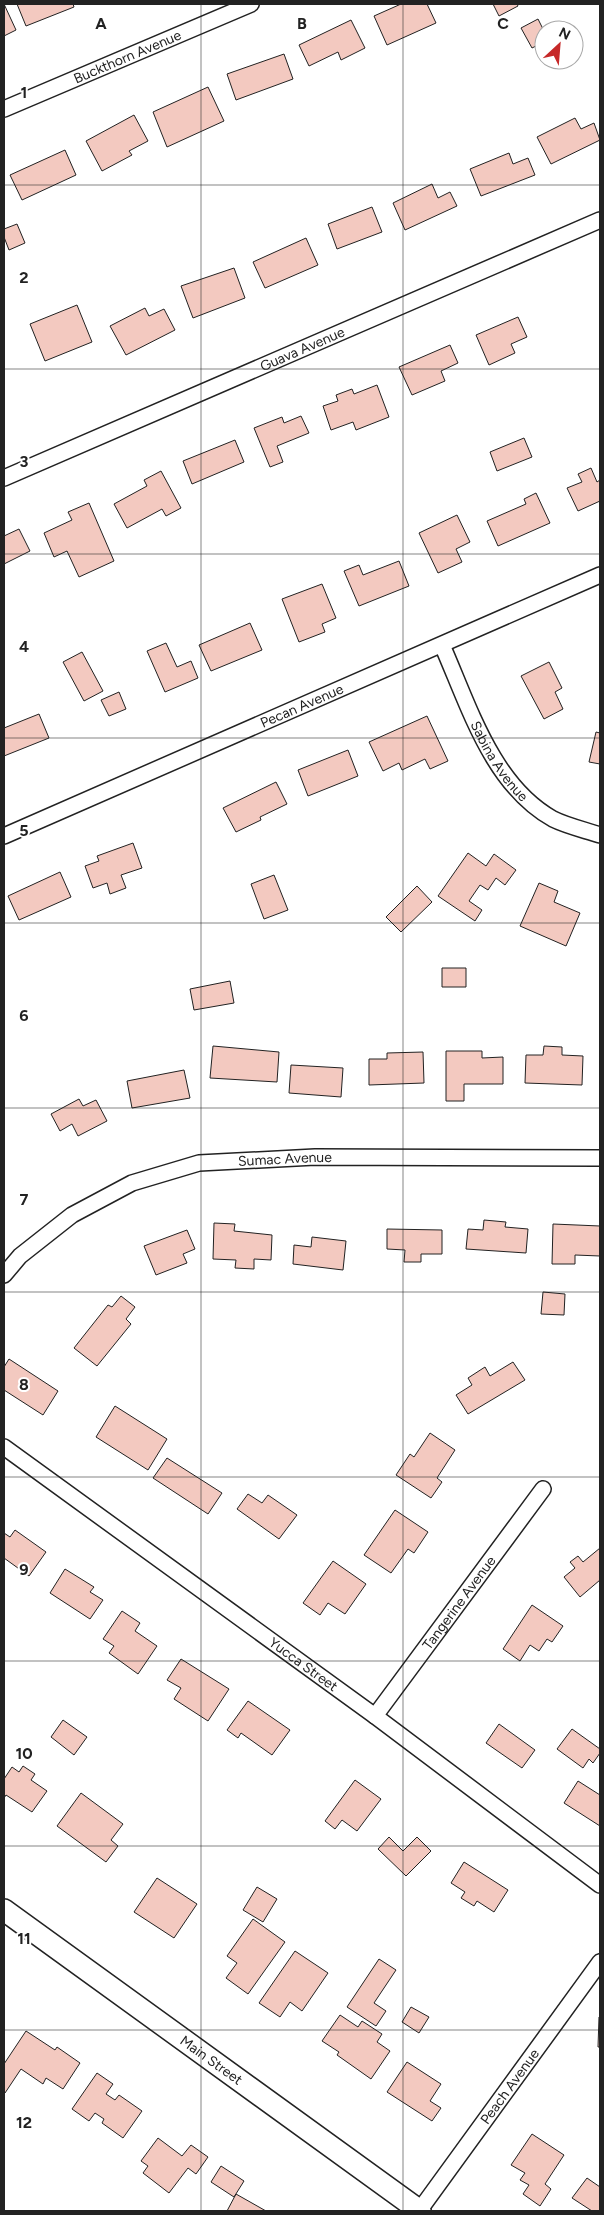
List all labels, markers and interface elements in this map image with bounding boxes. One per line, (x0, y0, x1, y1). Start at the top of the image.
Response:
text: A (95, 14, 107, 33)
text: B (297, 14, 307, 33)
text: C (497, 14, 509, 33)
north arrow (534, 20, 584, 70)
text: N (556, 24, 573, 44)
street label: Buckthorn Avenue (71, 27, 184, 87)
text: 1 (21, 83, 27, 102)
text: 2 (19, 268, 29, 287)
street label: Guava Avenue (257, 323, 348, 375)
text: 3 (20, 452, 29, 471)
text: 4 (19, 637, 29, 656)
street label: Pecan Avenue (258, 680, 346, 732)
street label: Sabina Avenue (467, 718, 532, 806)
text: 5 (19, 821, 29, 840)
text: 6 (19, 1006, 29, 1025)
street label: Sumac Avenue (238, 1149, 332, 1170)
text: 7 (20, 1190, 29, 1209)
text: 8 (19, 1375, 29, 1394)
street label: Tangerine Avenue (419, 1553, 500, 1653)
text: 9 (19, 1560, 29, 1579)
street label: Yucca Street (266, 1634, 341, 1695)
text: 10 (15, 1744, 33, 1763)
text: 11 (17, 1929, 31, 1948)
street label: Main Street (177, 2032, 246, 2089)
street label: Peach Avenue (477, 2045, 543, 2128)
text: 12 (16, 2113, 32, 2132)

